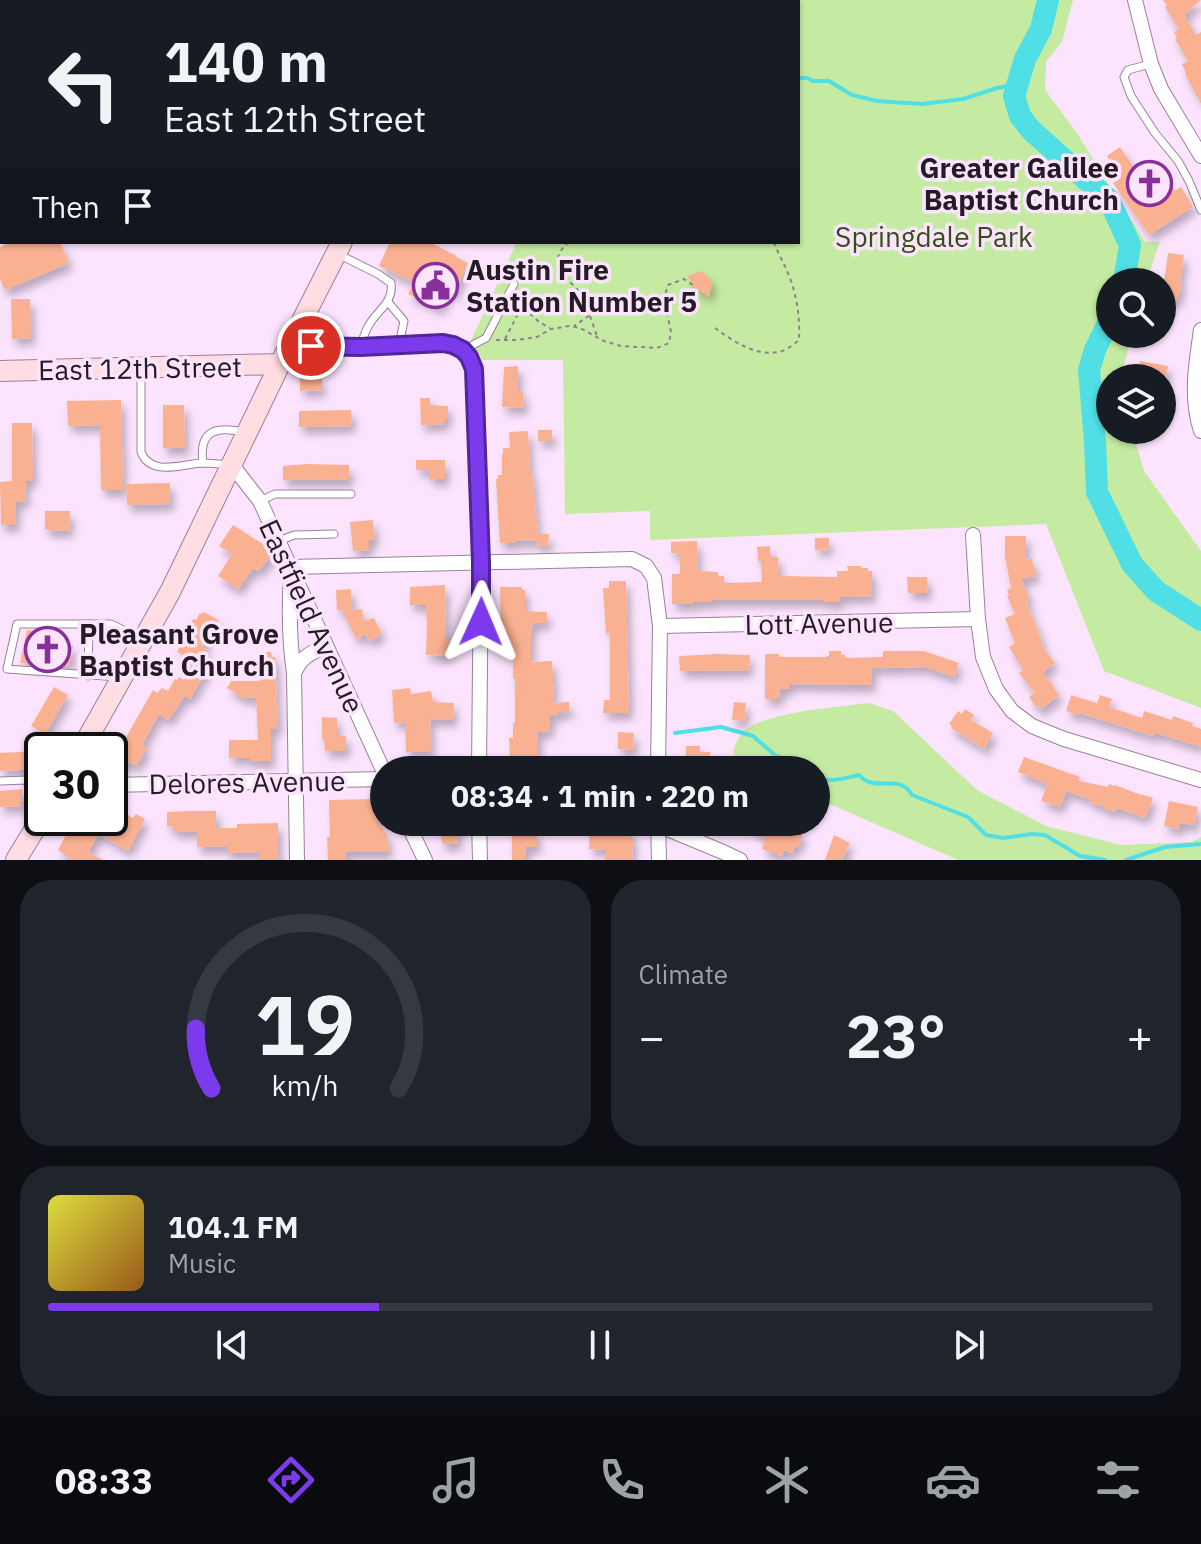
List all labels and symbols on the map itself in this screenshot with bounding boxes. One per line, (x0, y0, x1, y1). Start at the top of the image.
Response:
place label: Greater Galilee Baptist Church (919, 149, 1119, 218)
church icon: Greater Galilee Baptist Church (1126, 159, 1174, 207)
park label: Springdale Park (835, 218, 1033, 255)
place label: Austin Fire Station Number 5 (466, 251, 697, 320)
public building icon: Austin Fire Station Number 5 (411, 261, 459, 309)
pin (277, 312, 345, 380)
street label: East 12th Street (38, 348, 242, 388)
street label: Eastfield Avenue (251, 513, 373, 719)
position arrow (439, 580, 523, 664)
street label: Lott Avenue (744, 603, 894, 643)
place label: Pleasant Grove Baptist Church (79, 615, 279, 684)
church icon: Pleasant Grove Baptist Church (24, 625, 72, 673)
speed limit sign: 30 (24, 732, 128, 836)
street label: Delores Avenue (148, 762, 346, 802)

